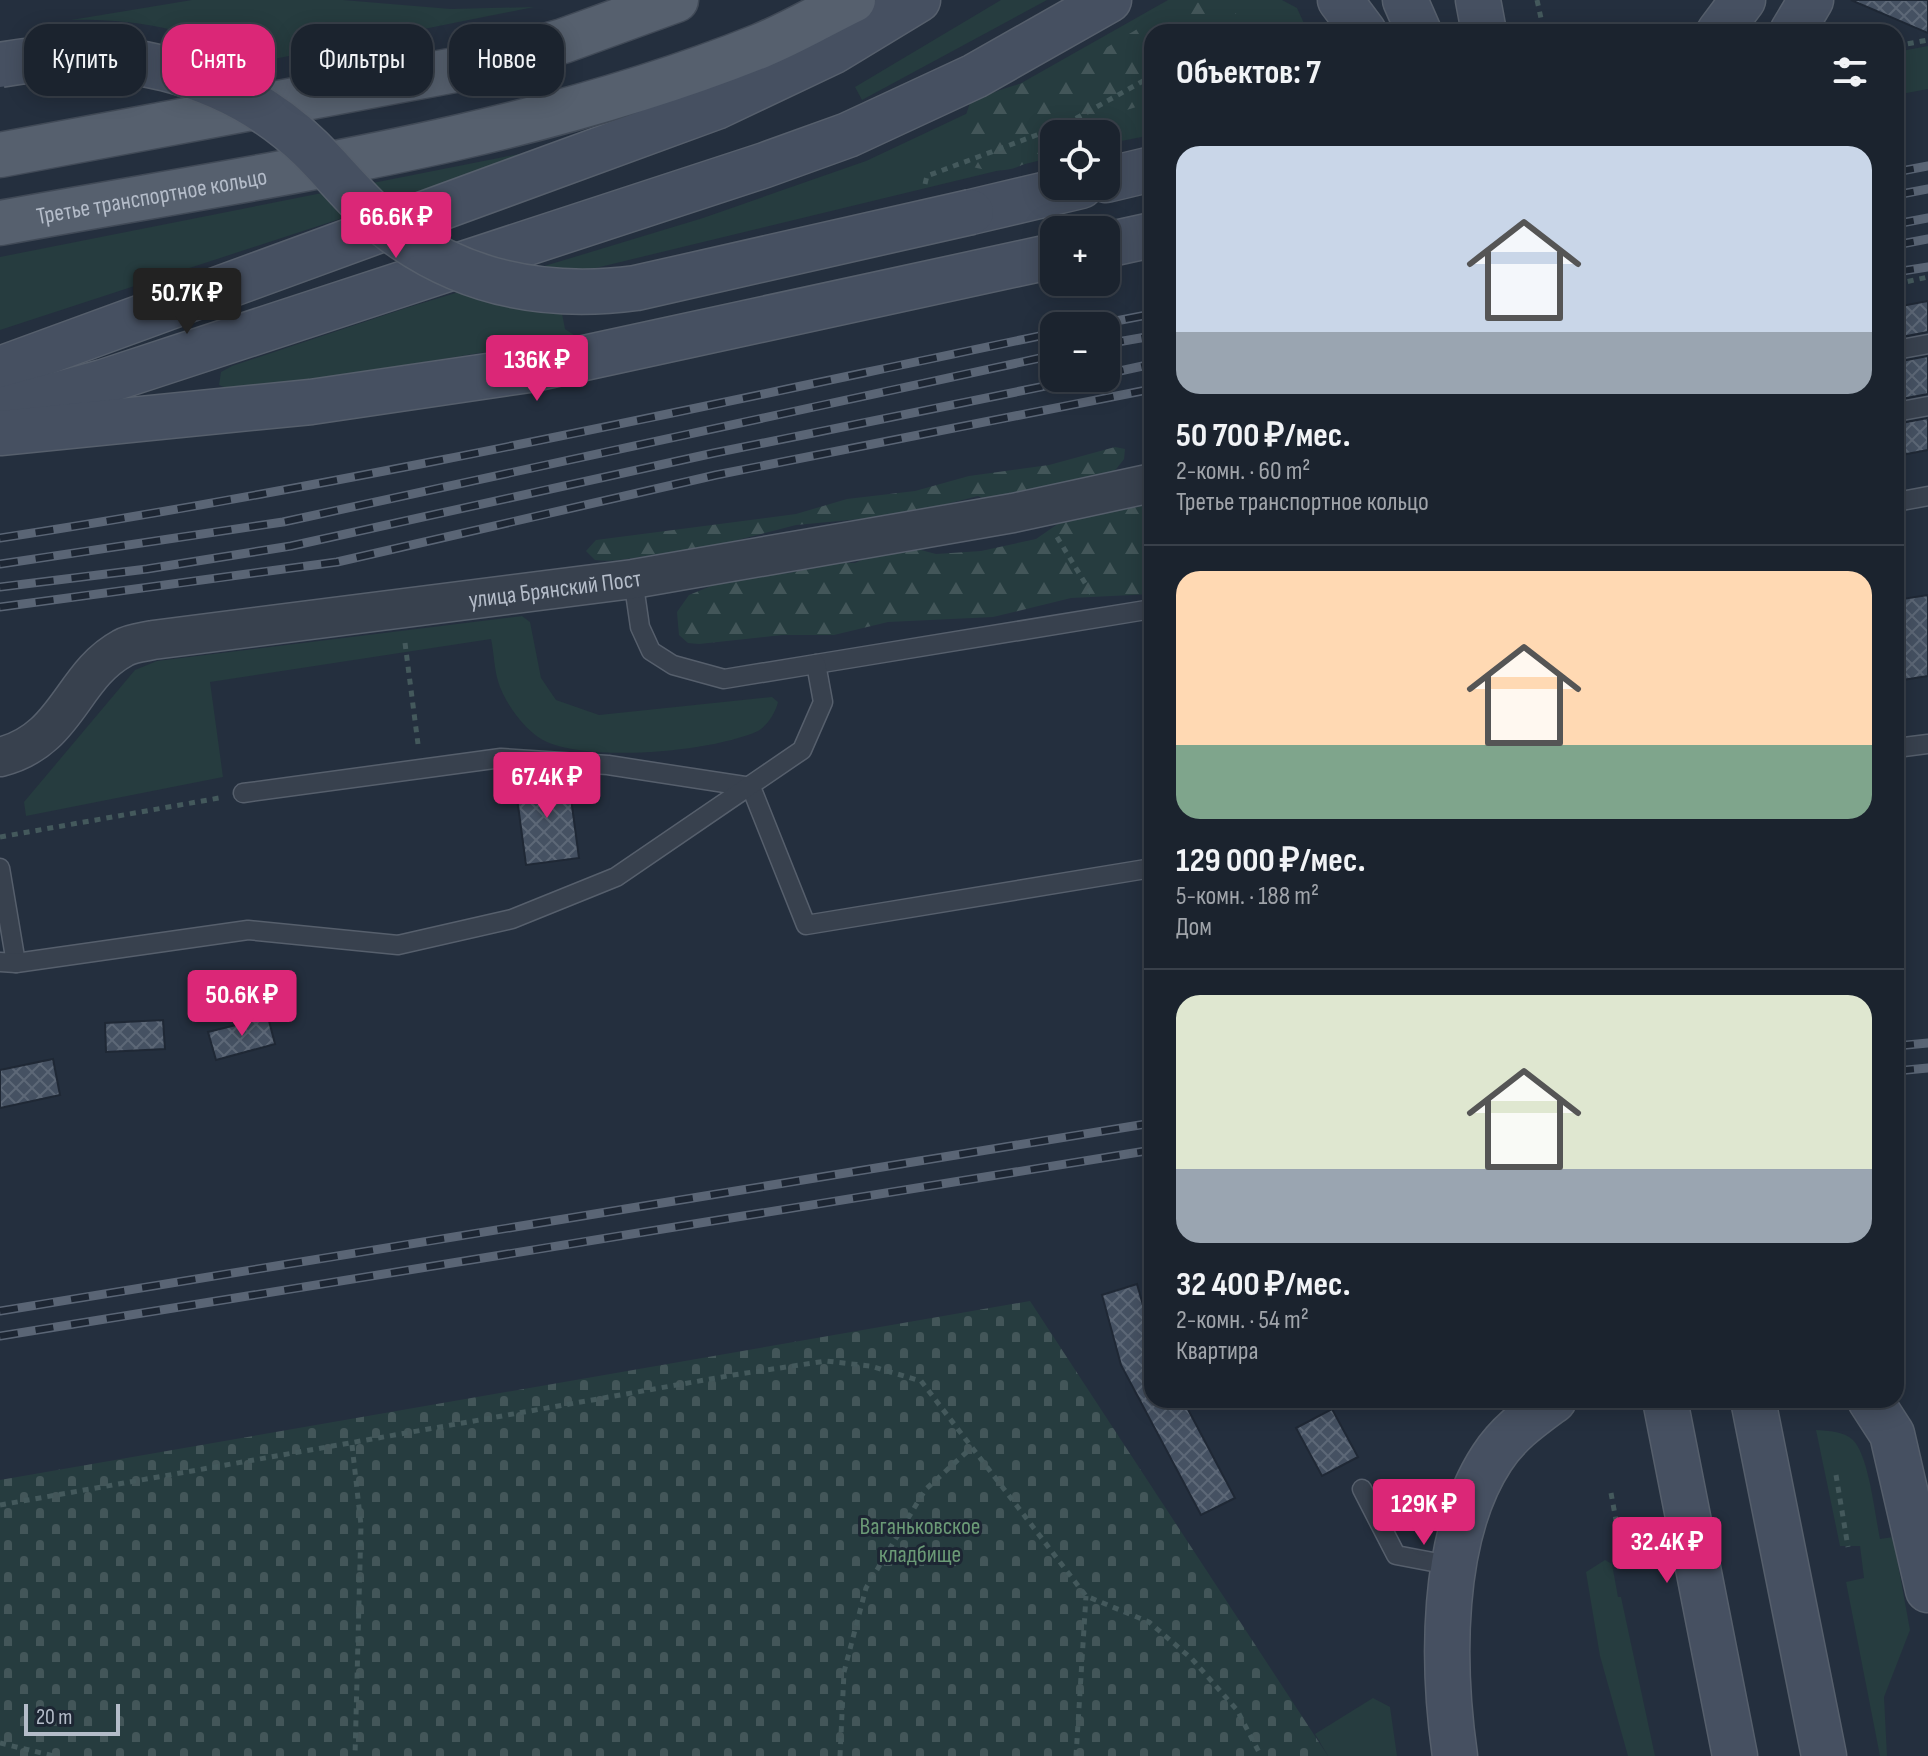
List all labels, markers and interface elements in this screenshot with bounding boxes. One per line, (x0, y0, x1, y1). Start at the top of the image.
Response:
chip: Купить (24, 24, 146, 96)
chip: Снять (162, 24, 275, 96)
chip: Фильтры (291, 24, 433, 96)
chip: Новое (449, 24, 564, 96)
icon: filters (1828, 50, 1872, 94)
text: Объектов: 7 (1176, 52, 1321, 93)
map controls (1040, 120, 1120, 392)
button: locate (1040, 120, 1120, 200)
street label: Третье транспортное кольцо (34, 162, 269, 231)
pin: 66.6K ₽ (322, 192, 470, 260)
icon: home (1452, 198, 1596, 342)
text: 66.6K ₽ (359, 202, 433, 233)
button: + (1040, 216, 1120, 296)
pin: 50.7K ₽ (113, 268, 261, 336)
text: 50.7K ₽ (151, 278, 223, 309)
button: − (1040, 312, 1120, 392)
pin: 136K ₽ (472, 335, 602, 403)
text: 136K ₽ (504, 345, 570, 376)
text: 50 700 ₽/мес. (1176, 415, 1350, 456)
text: 2-комн. · 60 m² (1176, 456, 1310, 487)
text: Третье транспортное кольцо (1176, 487, 1429, 518)
street label: улица Брянский Пост (467, 563, 643, 614)
icon: home (1452, 623, 1596, 767)
pin: 67.4K ₽ (473, 752, 621, 820)
text: 67.4K ₽ (511, 762, 583, 793)
text: 129 000 ₽/мес. (1176, 840, 1366, 881)
text: 5-комн. · 188 m² (1176, 881, 1319, 912)
text: Дом (1176, 912, 1212, 943)
pin: 50.6K ₽ (168, 970, 316, 1038)
text: 50.6K ₽ (206, 980, 278, 1011)
icon: home (1452, 1047, 1596, 1191)
text: 32 400 ₽/мес. (1176, 1264, 1351, 1305)
text: 2-комн. · 54 m² (1176, 1305, 1309, 1336)
text: Квартира (1176, 1336, 1259, 1367)
pin: 129K ₽ (1359, 1479, 1489, 1547)
text: 129K ₽ (1391, 1489, 1457, 1520)
park label: Ваганьковское кладбище (860, 1512, 980, 1569)
pin: 32.4K ₽ (1593, 1517, 1741, 1585)
text: 32.4K ₽ (1630, 1527, 1704, 1558)
scale bar (24, 1700, 120, 1736)
text: 20 m (36, 1704, 73, 1731)

